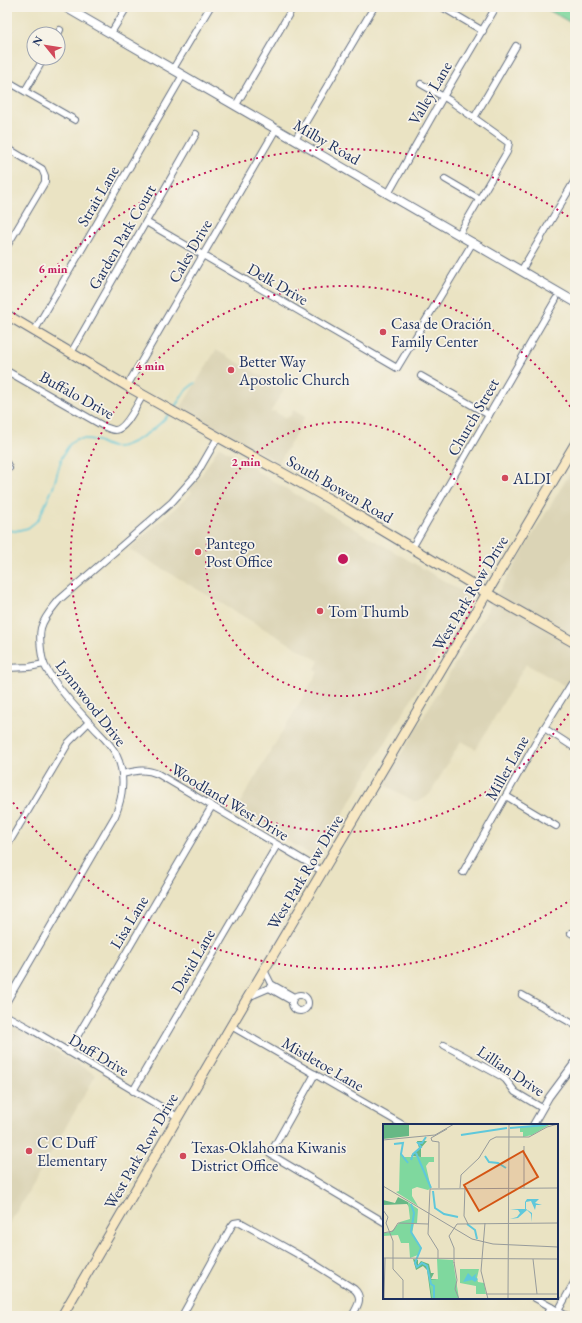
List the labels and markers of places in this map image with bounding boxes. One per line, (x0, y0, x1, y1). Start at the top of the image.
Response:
place label: Casa de Oración Family Center (391, 313, 492, 352)
marker: Casa de Oración Family Center (378, 327, 388, 337)
place label: Better Way Apostolic Church (238, 351, 350, 390)
marker: Better Way Apostolic Church (226, 365, 236, 375)
place label: ALDI (512, 468, 551, 489)
marker: ALDI (500, 473, 510, 483)
place label: Pantego Post Office (206, 533, 272, 572)
marker: Pantego Post Office (193, 547, 203, 557)
centre of rings (336, 552, 350, 566)
place label: Tom Thumb (328, 601, 409, 622)
marker: Tom Thumb (315, 606, 325, 616)
place label: C C Duff Elementary (37, 1132, 108, 1171)
place label: Texas-Oklahoma Kiwanis District Office (191, 1137, 346, 1176)
marker: C C Duff Elementary (24, 1146, 34, 1156)
marker: Texas-Oklahoma Kiwanis District Office (178, 1151, 188, 1161)

